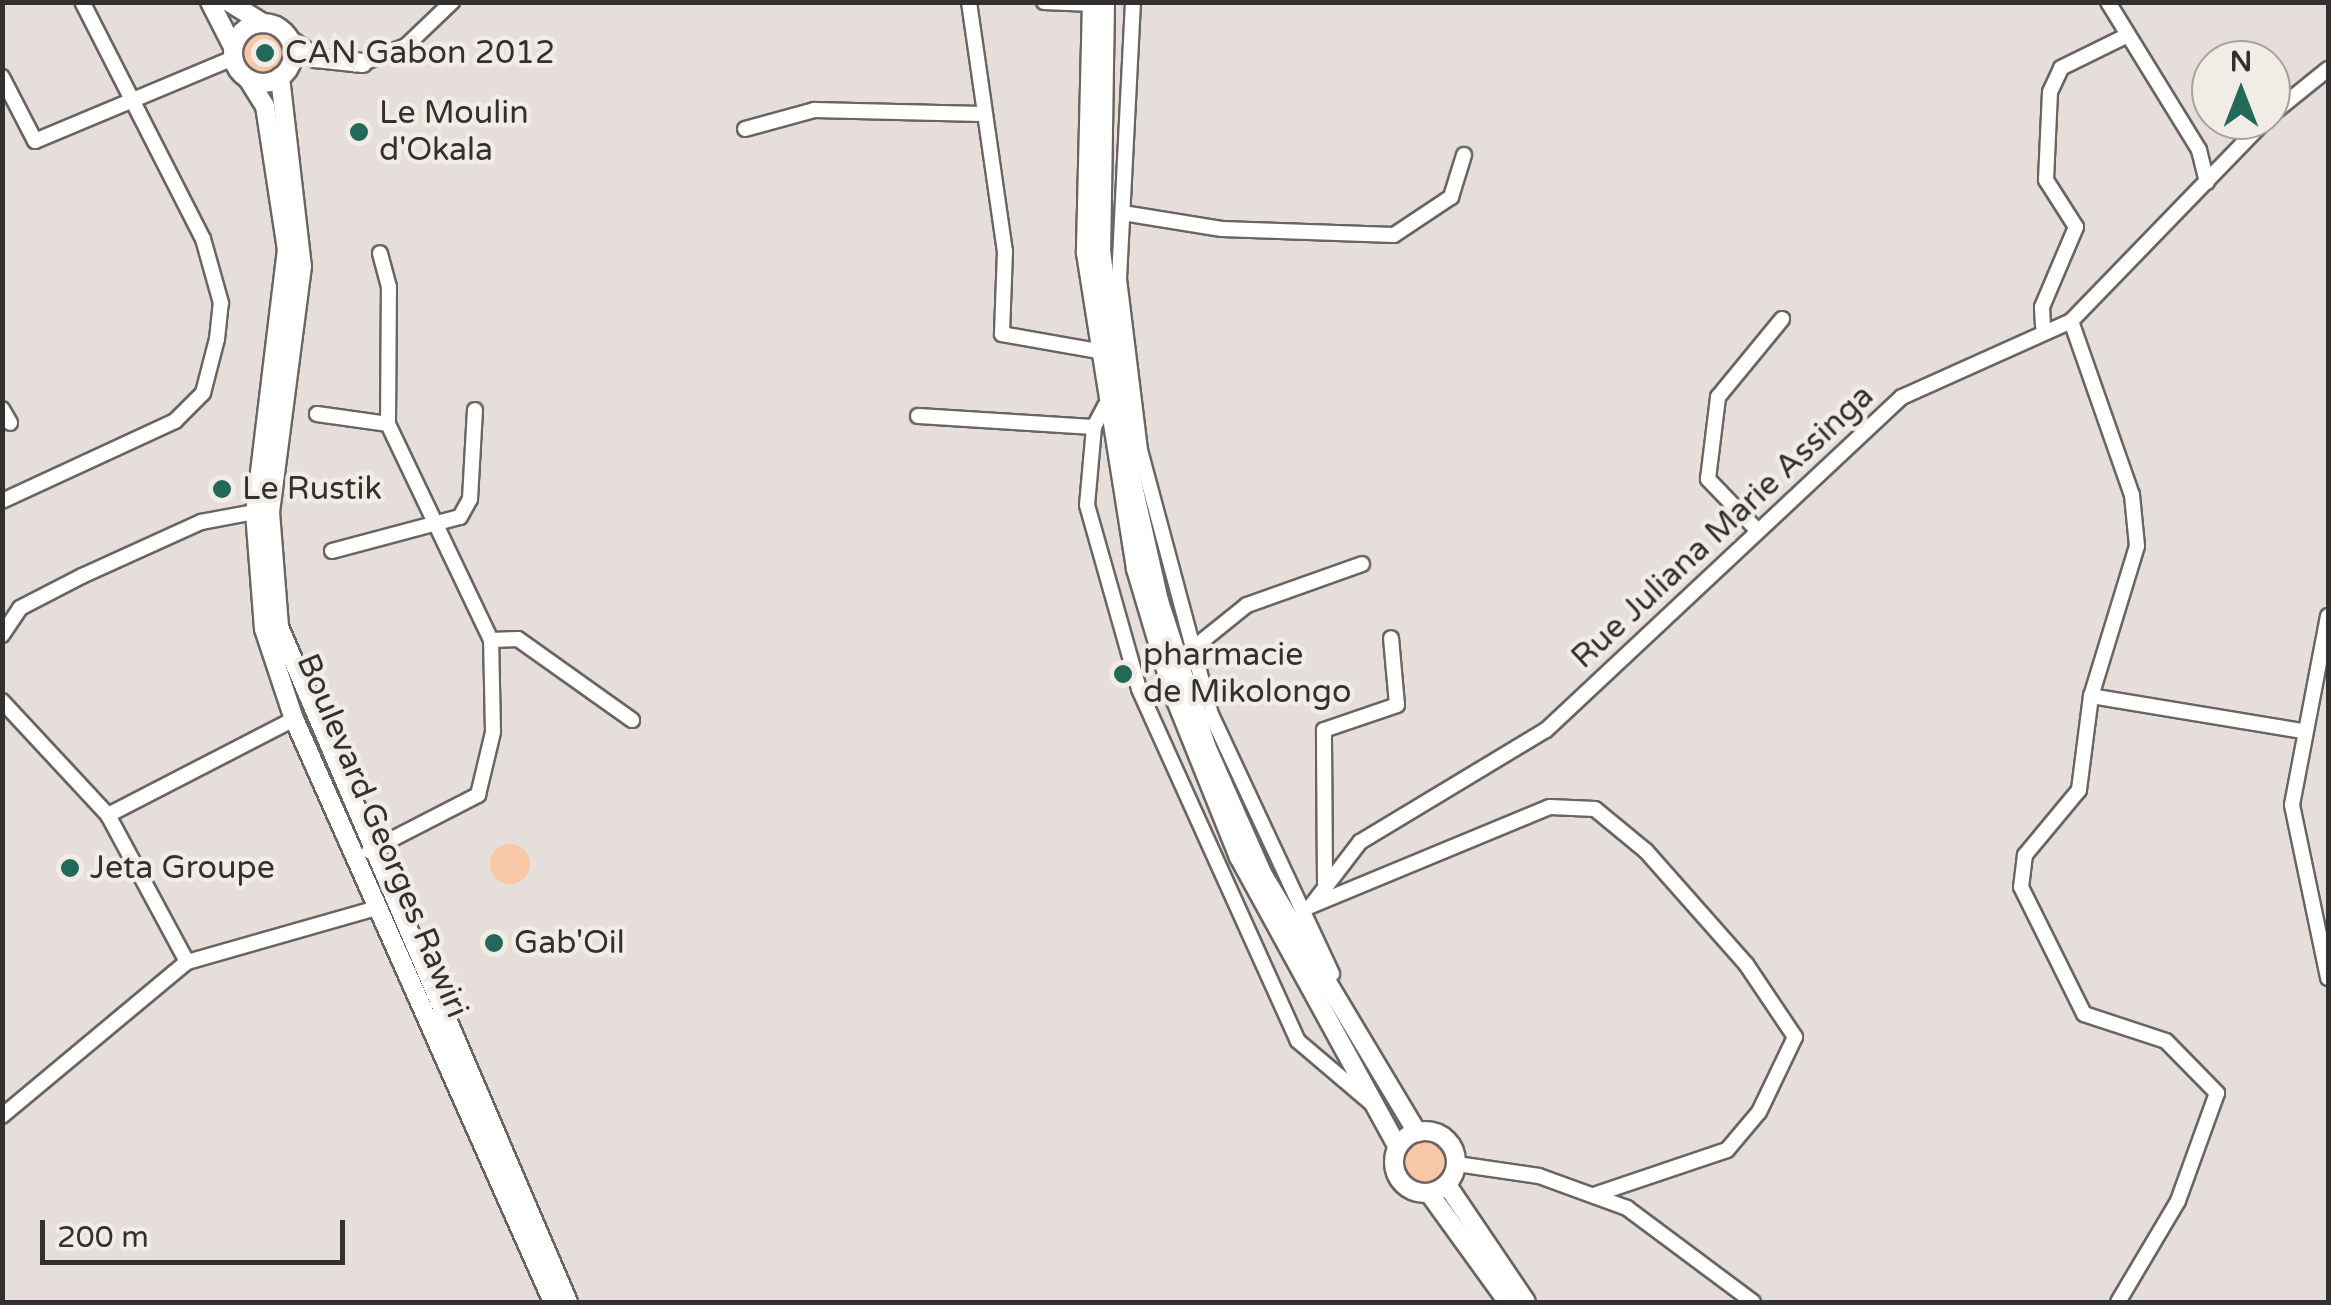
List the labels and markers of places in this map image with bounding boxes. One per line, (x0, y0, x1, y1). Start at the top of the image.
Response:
place label: CAN Gabon 2012 (285, 34, 555, 72)
marker: CAN Gabon 2012 (254, 42, 276, 64)
place label: Le Moulin d'Okala (379, 95, 529, 170)
marker: Le Moulin d'Okala (348, 121, 370, 143)
place label: Le Rustik (242, 470, 382, 508)
marker: Le Rustik (211, 478, 233, 500)
place label: pharmacie de Mikolongo (1143, 637, 1351, 712)
marker: pharmacie de Mikolongo (1112, 663, 1134, 685)
place label: Jeta Groupe (90, 849, 275, 887)
marker: Jeta Groupe (59, 857, 81, 879)
place label: Gab'Oil (514, 924, 625, 962)
marker: Gab'Oil (483, 932, 505, 954)

